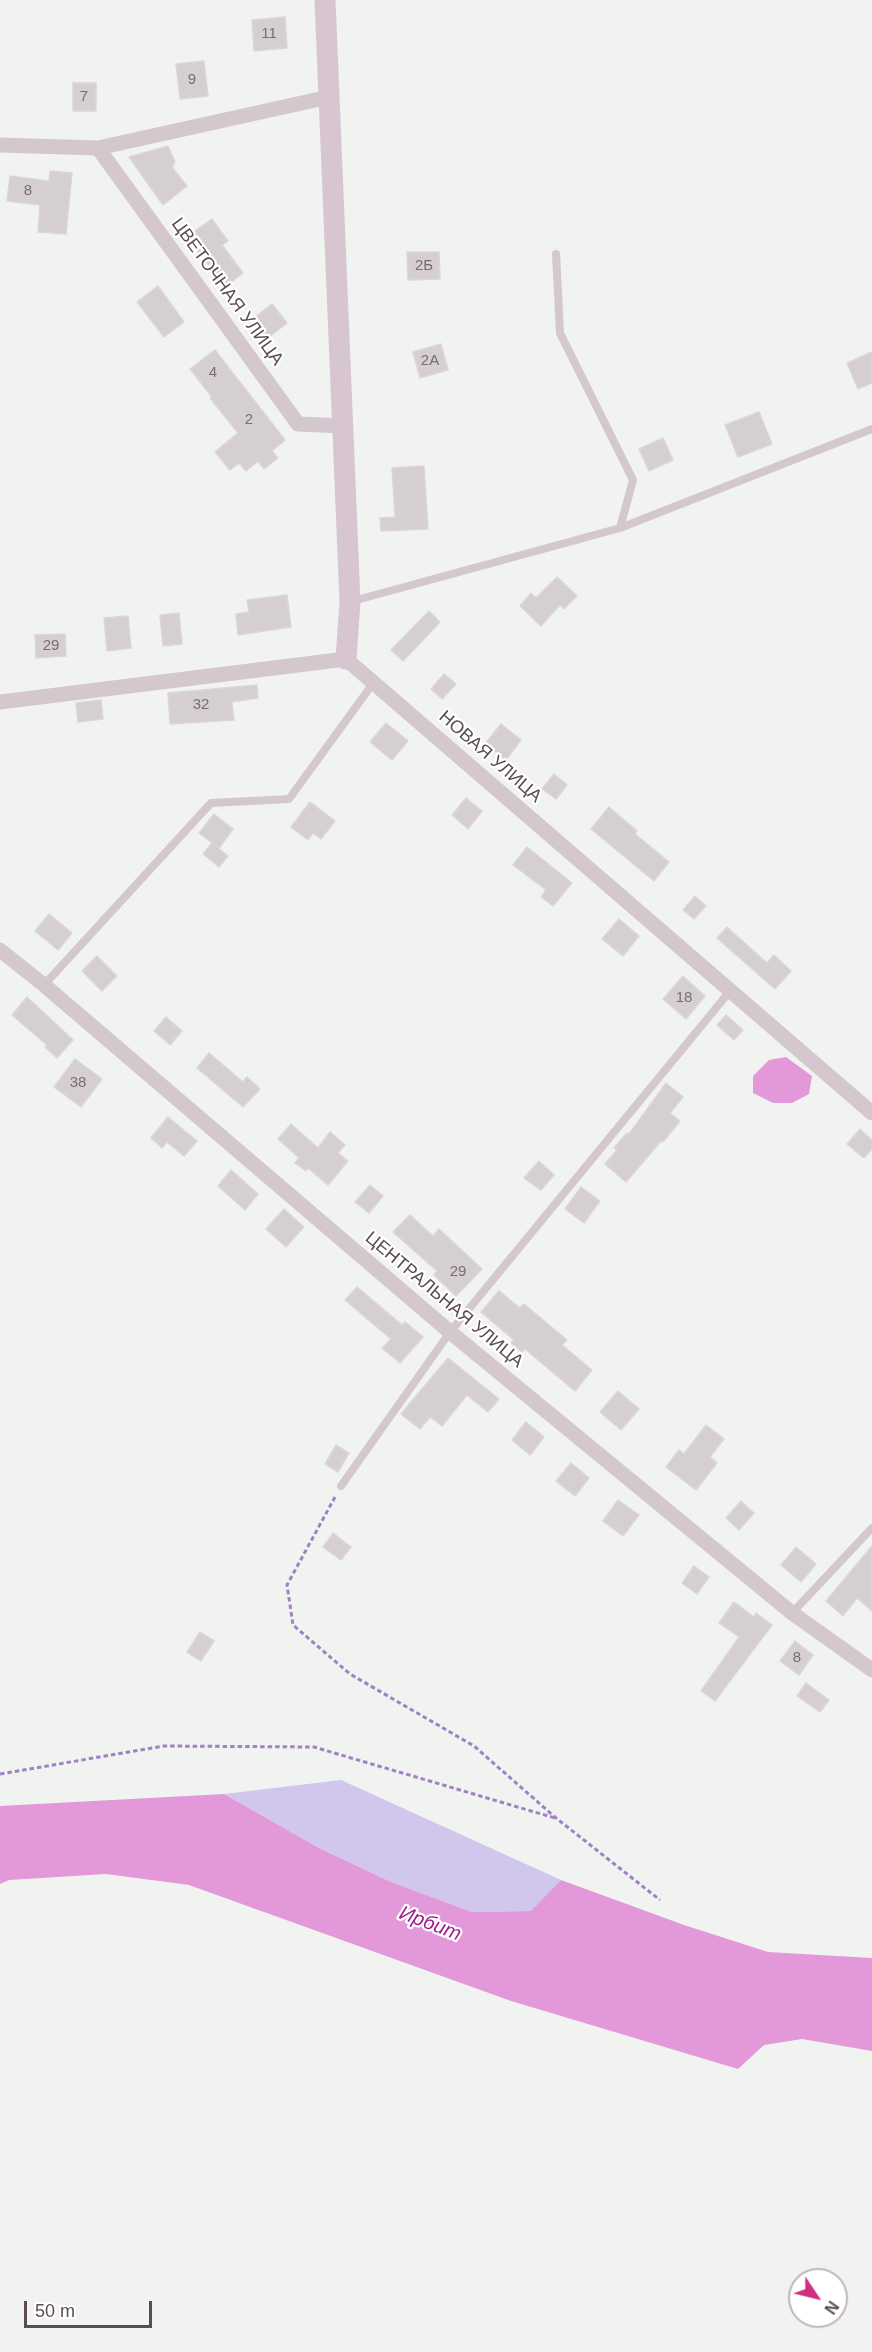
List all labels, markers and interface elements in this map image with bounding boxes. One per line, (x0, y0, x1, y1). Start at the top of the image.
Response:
house number: 11 (261, 25, 277, 43)
house number: 9 (188, 71, 196, 89)
house number: 7 (80, 88, 88, 106)
house number: 8 (24, 182, 32, 200)
street label: ЦВЕТОЧНАЯ УЛИЦА (166, 214, 288, 370)
house number: 2Б (415, 257, 433, 275)
house number: 2А (421, 352, 439, 370)
house number: 4 (209, 364, 217, 382)
house number: 2 (245, 411, 253, 429)
house number: 29 (43, 637, 59, 655)
house number: 32 (193, 696, 209, 714)
street label: НОВАЯ УЛИЦА (434, 706, 546, 808)
house number: 18 (676, 989, 692, 1007)
house number: 38 (70, 1074, 86, 1092)
street label: ЦЕНТРАЛЬНАЯ УЛИЦА (360, 1227, 528, 1373)
house number: 29 (450, 1263, 466, 1281)
house number: 8 (793, 1649, 801, 1667)
water label: Ирбит (396, 1901, 464, 1947)
north arrow (788, 2268, 848, 2328)
scale bar (27, 2289, 154, 2327)
text: N (821, 2298, 842, 2317)
text: 50 m (35, 2301, 75, 2321)

